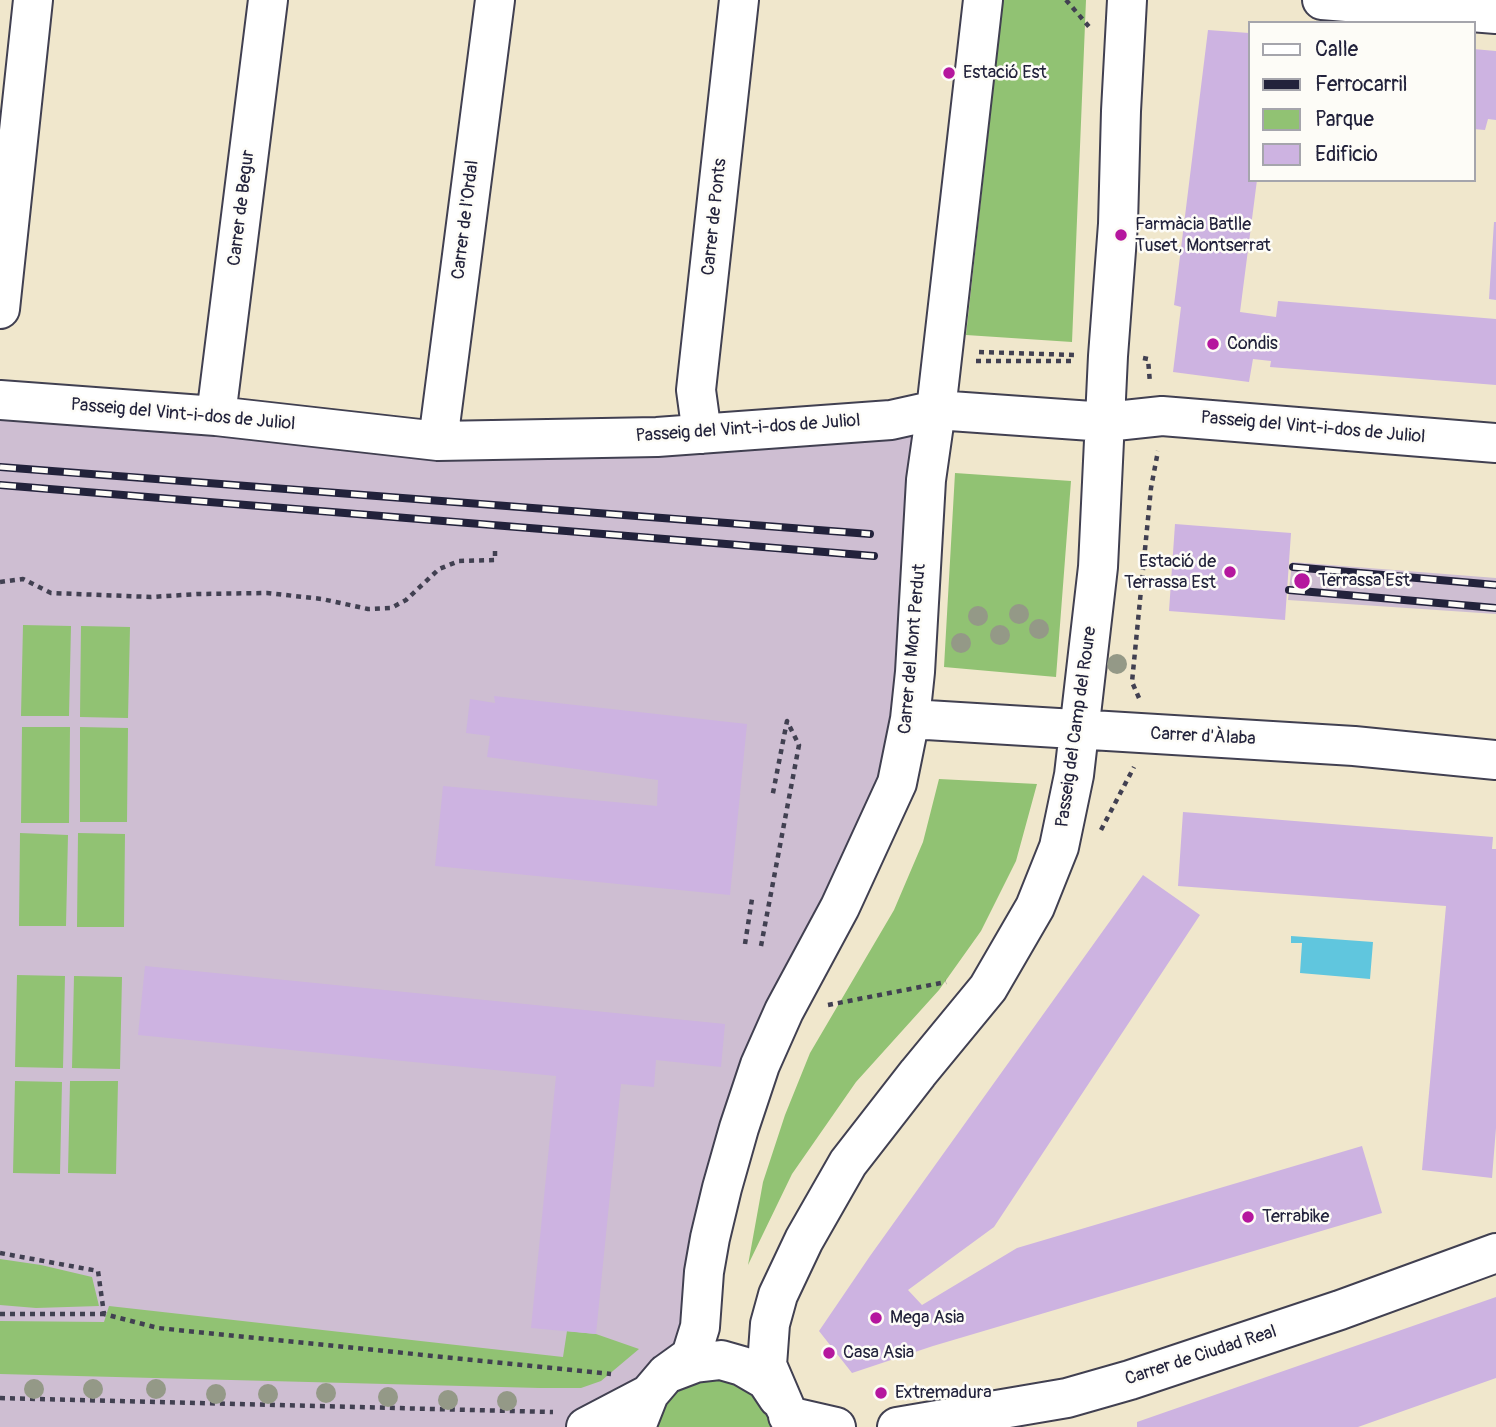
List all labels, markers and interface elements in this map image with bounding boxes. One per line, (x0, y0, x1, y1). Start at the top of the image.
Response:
legend (1248, 21, 1475, 182)
text: Calle (1315, 36, 1358, 63)
place label: Estació Est (963, 62, 1047, 84)
marker: Estació Est (941, 65, 957, 81)
text: Ferrocarril (1315, 71, 1407, 98)
text: Parque (1315, 106, 1374, 133)
text: Edificio (1315, 141, 1378, 168)
street label: Carrer de Begur (224, 149, 260, 267)
street label: Carrer de Ponts (698, 157, 732, 277)
street label: Carrer de l'Ordal (448, 159, 484, 281)
place label: Farmàcia Batlle Tuset, Montserrat (1135, 214, 1271, 256)
marker: Farmàcia Batlle Tuset, Montserrat (1113, 227, 1129, 243)
place label: Condis (1227, 333, 1278, 355)
marker: Condis (1205, 336, 1221, 352)
street label: Passeig del Vint-i-dos de Juliol (70, 394, 296, 436)
street label: Passeig del Vint-i-dos de Juliol (1200, 407, 1426, 449)
street label: Passeig del Vint-i-dos de Juliol (635, 410, 861, 448)
place label: Estació de Terrassa Est (1124, 551, 1216, 594)
street label: Carrer del Mont Perdut (895, 563, 931, 735)
marker: Estació de Terrassa Est (1222, 564, 1238, 580)
place label: Terrassa Est (1318, 570, 1410, 592)
marker: Terrassa Est (1292, 571, 1312, 591)
street label: Passeig del Camp del Roure (1052, 625, 1102, 829)
street label: Carrer d'Àlaba (1150, 723, 1256, 751)
place label: Terrabike (1262, 1206, 1329, 1228)
marker: Terrabike (1240, 1209, 1256, 1225)
place label: Mega Asia (890, 1307, 964, 1329)
marker: Mega Asia (868, 1310, 884, 1326)
street label: Carrer de Ciudad Real (1122, 1321, 1280, 1391)
place label: Casa Asia (843, 1342, 914, 1364)
marker: Casa Asia (821, 1345, 837, 1361)
place label: Extremadura (895, 1382, 991, 1404)
marker: Extremadura (873, 1385, 889, 1401)

